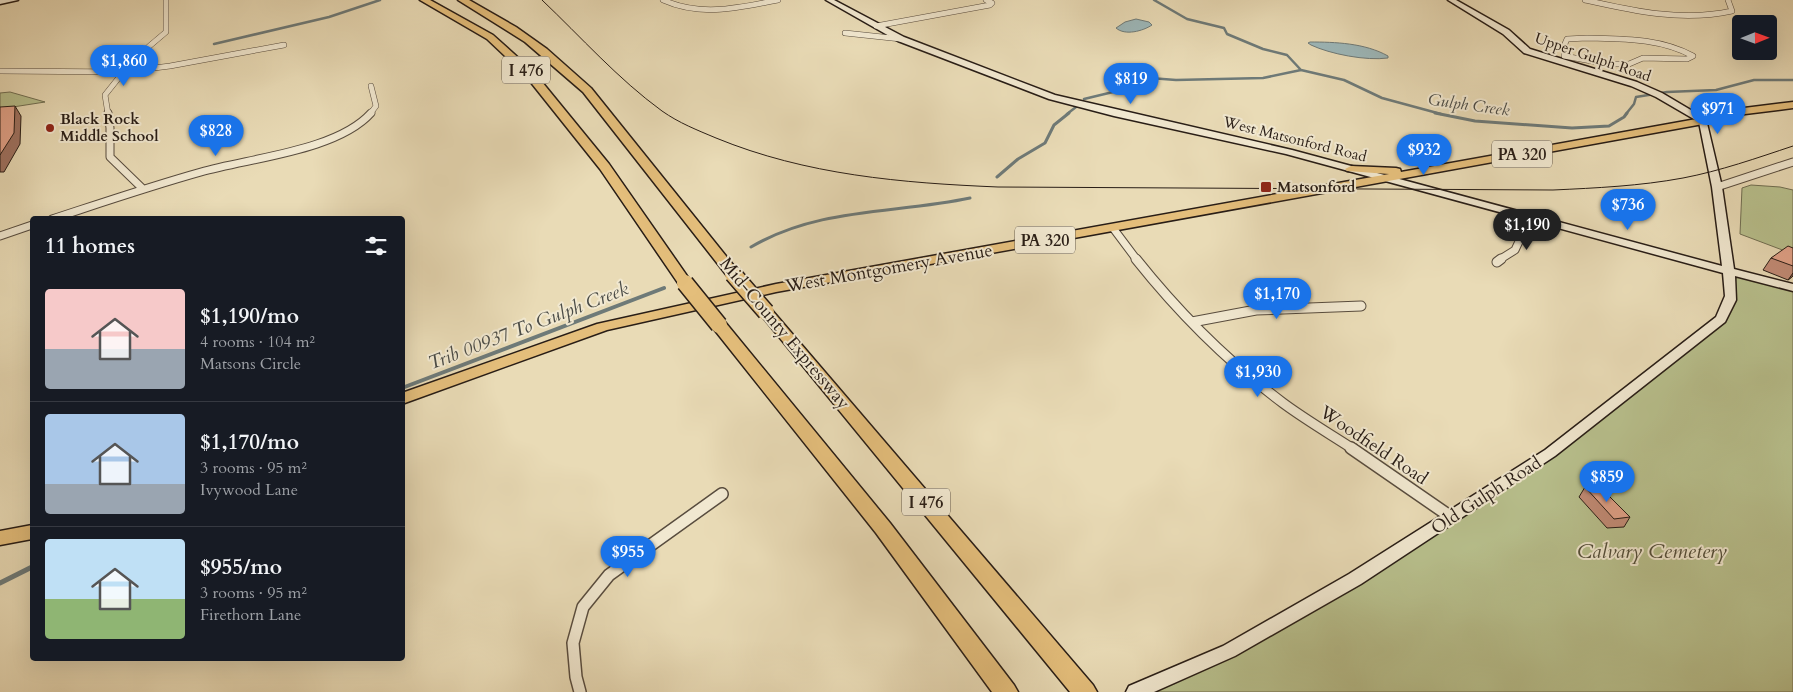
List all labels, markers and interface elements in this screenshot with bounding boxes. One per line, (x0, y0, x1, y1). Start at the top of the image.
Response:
north arrow (1732, 15, 1778, 60)
map controls (1732, 15, 1777, 60)
street label: Upper Gulph Road (1532, 28, 1654, 86)
pin: $1,860 (83, 44, 165, 87)
text: $1,860 (101, 50, 147, 72)
road number: I 476 (502, 56, 550, 84)
pin: $819 (1101, 62, 1161, 105)
text: $819 (1115, 68, 1147, 90)
water label: Gulph Creek (1427, 88, 1511, 122)
pin: $971 (1688, 92, 1748, 135)
text: $971 (1702, 98, 1734, 120)
place label: Black Rock Middle School (60, 109, 159, 146)
street label: West Matsonford Road (1220, 111, 1369, 167)
pin: $828 (186, 114, 246, 157)
text: $828 (200, 120, 232, 142)
marker: Black Rock Middle School (44, 122, 56, 134)
pin: $932 (1394, 134, 1454, 176)
text: $932 (1408, 139, 1440, 161)
road number: PA 320 (1492, 140, 1552, 168)
place label: Matsonford (1277, 177, 1356, 197)
marker: Matsonford (1259, 180, 1273, 194)
pin: $736 (1598, 188, 1658, 231)
text: $736 (1612, 194, 1644, 216)
pin: $1,190 (1486, 208, 1568, 251)
text: $1,190 (1504, 214, 1550, 236)
road number: PA 320 (1015, 226, 1075, 254)
text: 11 homes (45, 232, 135, 261)
icon: filters (362, 232, 390, 260)
street label: West Montgomery Avenue (783, 238, 995, 299)
street label: Mid-County Expressway (714, 252, 856, 415)
water label: Trib 00937 To Gulph Creek (424, 276, 633, 376)
pin: $1,170 (1236, 278, 1318, 320)
text: $1,170 (1254, 283, 1300, 305)
text: $1,190/mo (200, 302, 299, 331)
icon: home (85, 309, 145, 369)
text: 4 rooms · 104 m² (200, 331, 315, 353)
text: Matsons Circle (200, 353, 301, 375)
pin: $1,930 (1217, 356, 1299, 398)
text: $1,930 (1235, 361, 1281, 383)
street label: Woodfield Road (1314, 399, 1433, 491)
text: $1,170/mo (200, 428, 299, 457)
icon: home (85, 434, 145, 494)
street label: Old Gulph Road (1426, 450, 1547, 541)
text: 3 rooms · 95 m² (200, 457, 307, 479)
pin: $859 (1577, 460, 1637, 503)
text: $859 (1591, 466, 1623, 488)
text: Ivywood Lane (200, 479, 298, 501)
road number: I 476 (902, 488, 950, 516)
pin: $955 (598, 536, 658, 578)
park label: Calvary Cemetery (1577, 537, 1727, 566)
text: $955 (612, 541, 644, 563)
text: $955/mo (200, 553, 282, 582)
icon: home (85, 559, 145, 619)
text: 3 rooms · 95 m² (200, 582, 307, 604)
text: Firethorn Lane (200, 604, 301, 626)

